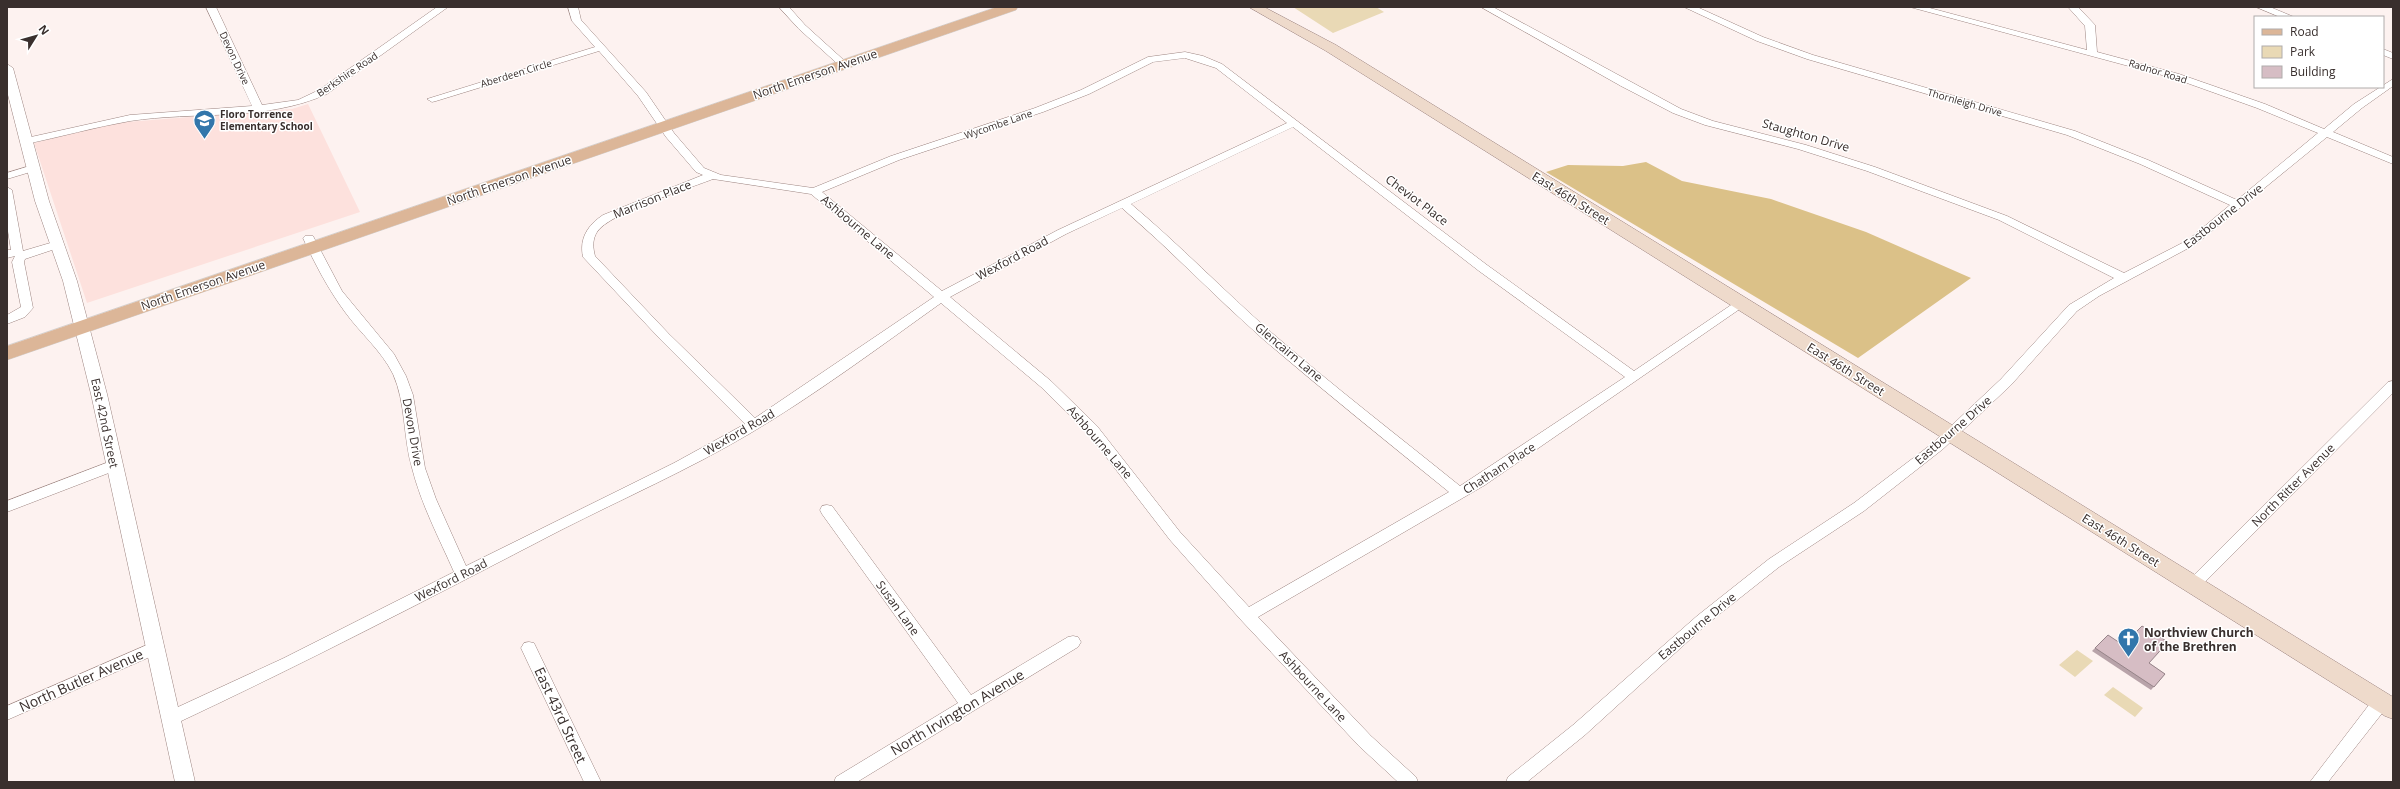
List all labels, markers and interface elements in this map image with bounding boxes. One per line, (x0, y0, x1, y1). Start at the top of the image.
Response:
north arrow (16, 16, 56, 56)
legend (2254, 16, 2384, 88)
text: N (36, 22, 53, 38)
text: Road (2290, 23, 2319, 40)
street label: Devon Drive (217, 29, 254, 87)
text: Park (2290, 43, 2316, 60)
street label: North Emerson Avenue (751, 45, 880, 103)
street label: Berkshire Road (314, 48, 380, 100)
street label: Aberdeen Circle (479, 55, 554, 91)
street label: Radnor Road (2127, 55, 2189, 87)
text: Building (2290, 63, 2336, 80)
street label: Thornleigh Drive (1926, 85, 2004, 119)
street label: Wycombe Lane (962, 106, 1034, 142)
school or university icon: Floro Torrence Elementary School (192, 107, 218, 140)
place label: Floro Torrence Elementary School (220, 107, 313, 133)
street label: Staughton Drive (1760, 114, 1852, 156)
street label: North Emerson Avenue (445, 151, 574, 209)
street label: East 46th Street (1529, 167, 1613, 229)
street label: Cheviot Place (1382, 171, 1452, 229)
street label: Marrison Place (610, 175, 694, 222)
street label: Eastbourne Drive (2180, 179, 2267, 252)
street label: Ashbourne Lane (817, 191, 899, 263)
street label: Wexford Road (973, 232, 1051, 284)
street label: North Emerson Avenue (139, 256, 268, 314)
street label: Glencairn Lane (1251, 319, 1327, 386)
street label: East 46th Street (1804, 338, 1888, 400)
street label: East 42nd Street (87, 376, 123, 470)
street label: Eastbourne Drive (1911, 392, 1995, 468)
street label: Devon Drive (399, 397, 427, 467)
street label: Ashbourne Lane (1063, 402, 1137, 482)
street label: Wexford Road (700, 405, 778, 459)
street label: Chatham Place (1459, 438, 1539, 498)
street label: North Ritter Avenue (2248, 439, 2339, 530)
street label: East 46th Street (2079, 509, 2163, 571)
street label: Wexford Road (412, 554, 490, 606)
street label: Susan Lane (872, 577, 924, 639)
street label: Eastbourne Drive (1654, 588, 1740, 664)
place label: Northview Church of the Brethren (2144, 624, 2254, 655)
church icon: Northview Church of the Brethren (2115, 626, 2141, 659)
street label: North Butler Avenue (16, 644, 146, 716)
street label: Ashbourne Lane (1276, 647, 1351, 726)
street label: East 43rd Street (530, 664, 592, 766)
street label: North Irvington Avenue (887, 664, 1027, 759)

